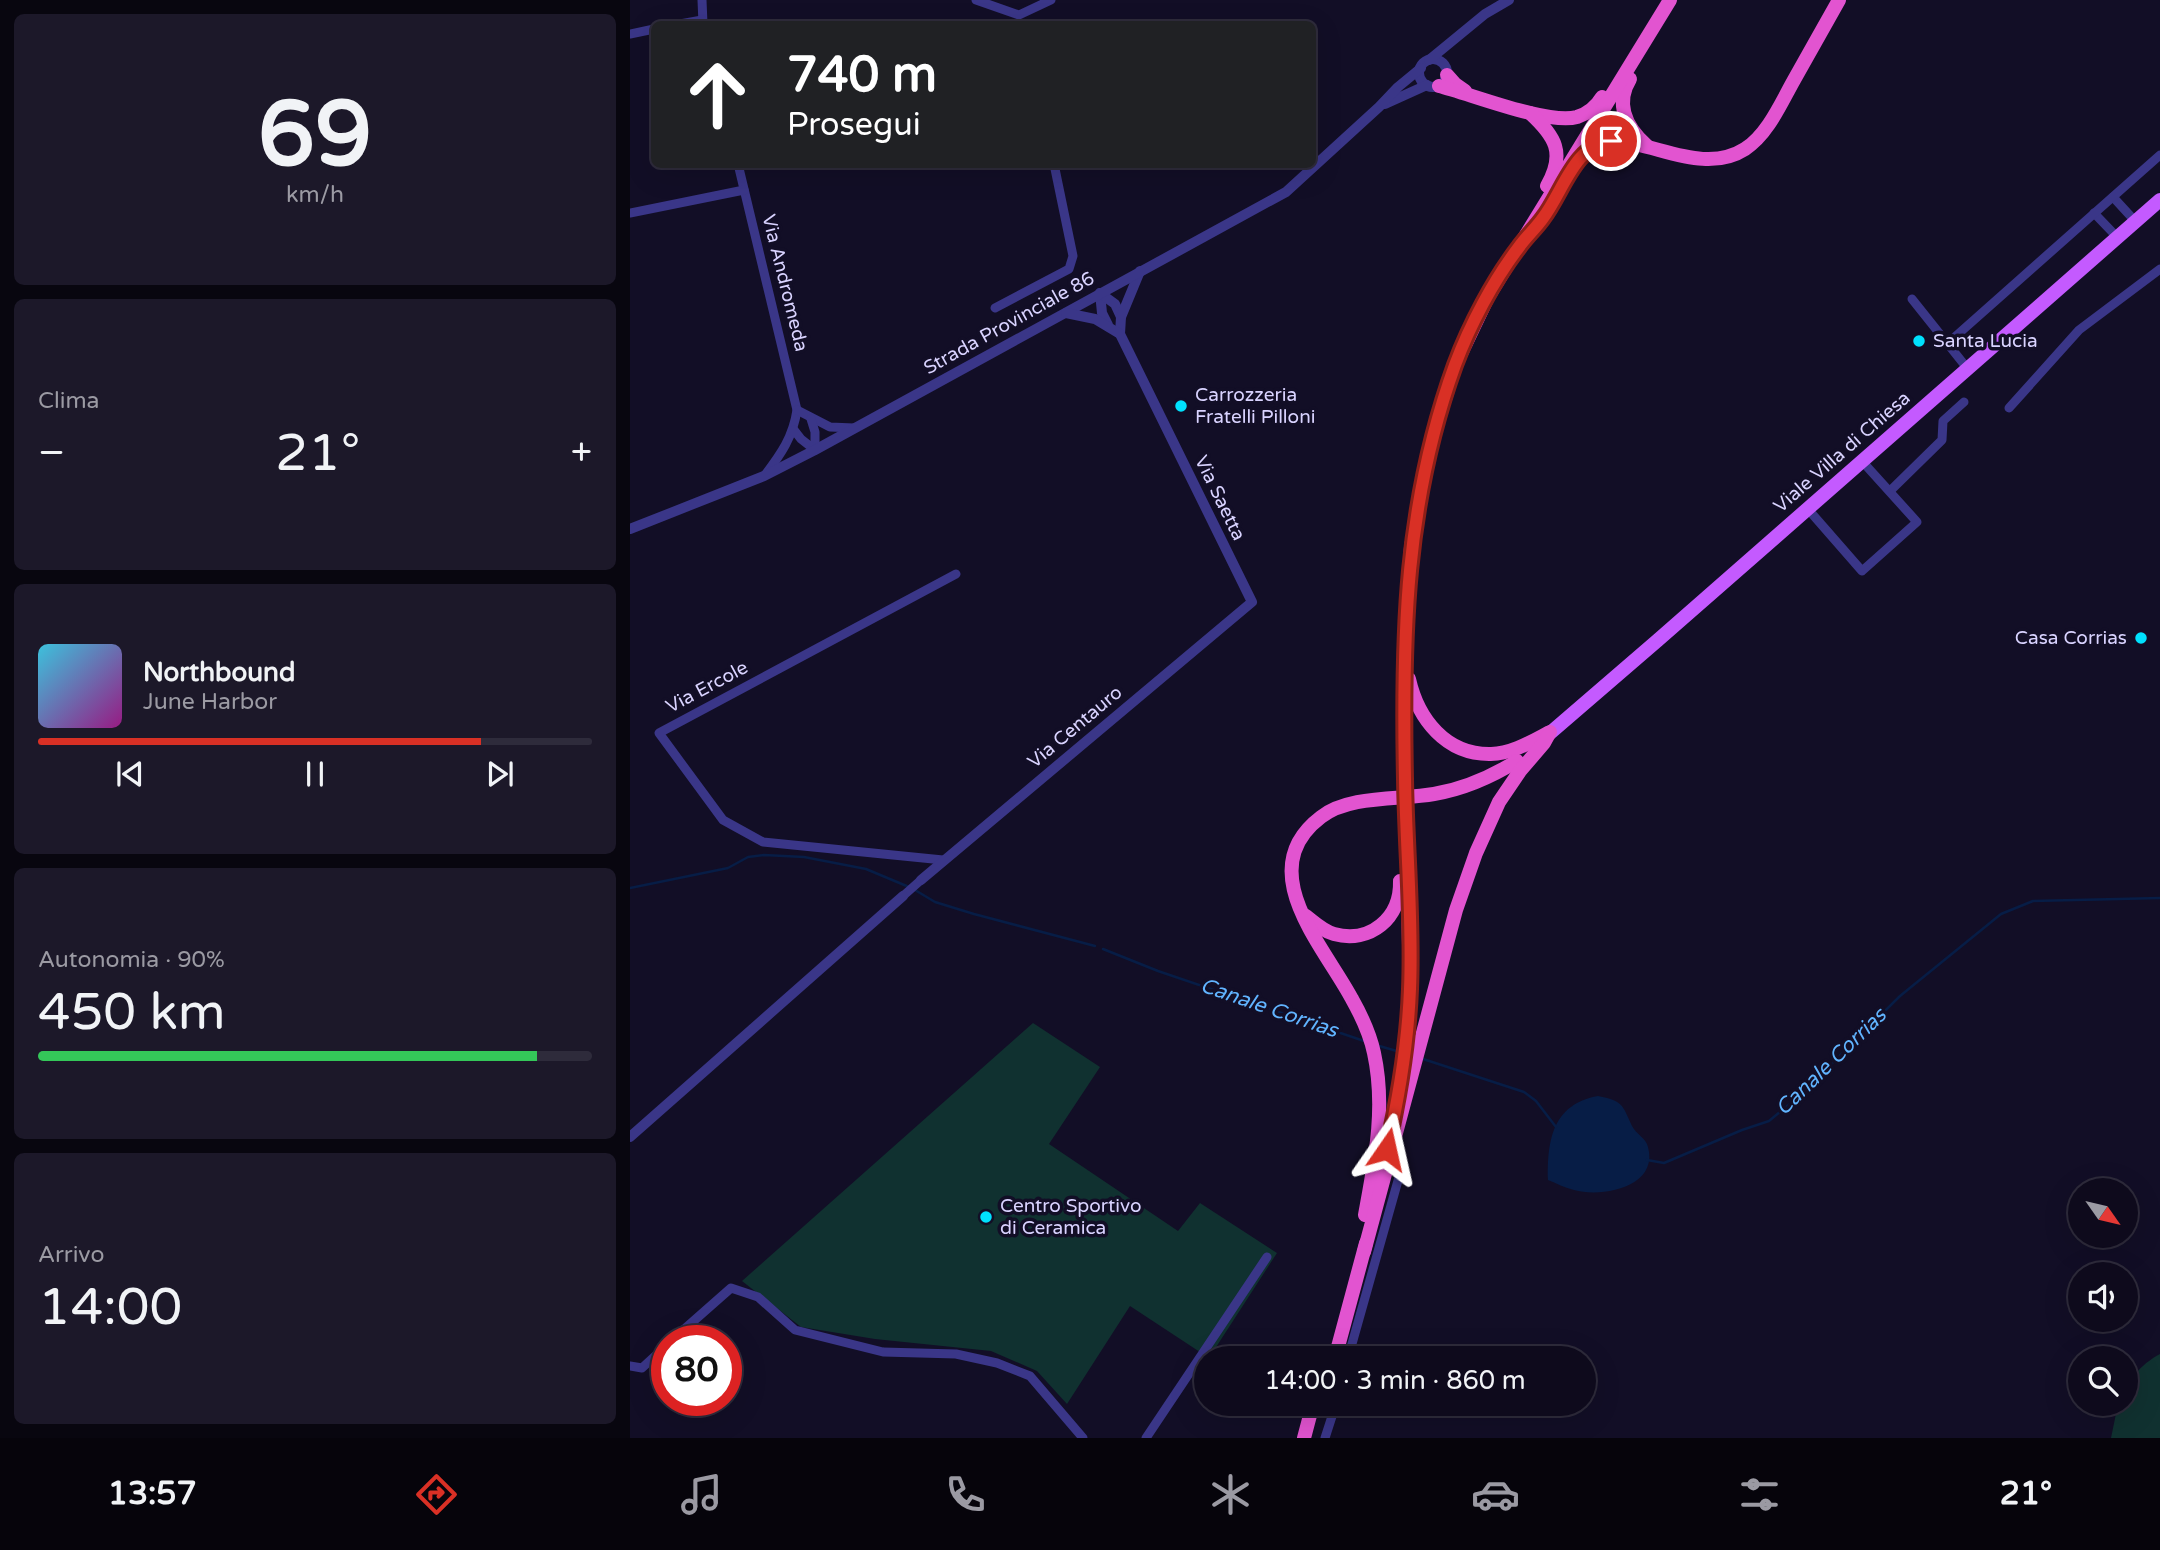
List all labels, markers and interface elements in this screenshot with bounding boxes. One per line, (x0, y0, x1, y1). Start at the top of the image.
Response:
text: 740 m (787, 46, 937, 105)
icon: ahead (672, 49, 763, 140)
text: 69 (258, 80, 372, 190)
text: Prosegui (787, 106, 921, 144)
pin (1581, 111, 1641, 171)
icon: arrive (1592, 122, 1630, 160)
text: km/h (286, 181, 344, 209)
street label: Via Andromeda (757, 212, 813, 354)
street label: Strada Provinciale 86 (920, 267, 1098, 379)
place label: Santa Lucia (1933, 330, 2038, 352)
marker: Santa Lucia (1911, 333, 1927, 349)
place label: Carrozzeria Fratelli Pilloni (1195, 384, 1315, 428)
text: Clima (38, 387, 99, 415)
street label: Viale Villa di Chiesa (1769, 387, 1915, 517)
marker: Carrozzeria Fratelli Pilloni (1173, 398, 1189, 414)
text: 21° (275, 422, 360, 485)
text: − (38, 430, 65, 476)
text: + (571, 430, 592, 476)
street label: Via Saetta (1190, 452, 1250, 544)
place label: Casa Corrias (2015, 627, 2127, 649)
marker: Casa Corrias (2133, 630, 2149, 646)
street label: Via Ercole (662, 656, 752, 718)
text: Northbound (143, 657, 295, 688)
street label: Via Centauro (1023, 681, 1127, 773)
text: June Harbor (143, 688, 277, 716)
icon: previous (111, 755, 149, 793)
icon: pause (296, 755, 334, 793)
icon: next (481, 755, 519, 793)
text: Autonomia · 90% (38, 946, 225, 974)
water label: Canale Corrias (1197, 973, 1343, 1044)
text: 450 km (38, 981, 226, 1044)
water label: Canale Corrias (1771, 1002, 1893, 1121)
position arrow (1350, 1112, 1424, 1186)
north arrow (2068, 1178, 2138, 1248)
map controls (2068, 1178, 2138, 1416)
place label: Centro Sportivo di Ceramica (1000, 1195, 1142, 1239)
marker: Centro Sportivo di Ceramica (978, 1209, 994, 1225)
text: Arrivo (38, 1241, 104, 1269)
button: sound (2068, 1262, 2138, 1332)
text: 14:00 (38, 1276, 182, 1339)
speed limit sign: 80 (651, 1325, 742, 1416)
button: search (2068, 1346, 2138, 1416)
text: 14:00 · 3 min · 860 m (1264, 1365, 1526, 1396)
icon: directions (412, 1470, 461, 1519)
icon: music (677, 1470, 726, 1519)
icon: phone (941, 1470, 990, 1519)
icon: climate (1206, 1470, 1255, 1519)
icon: car (1471, 1470, 1520, 1519)
icon: filters (1735, 1470, 1784, 1519)
text: 13:57 (108, 1475, 197, 1513)
text: 21° (2000, 1475, 2052, 1513)

